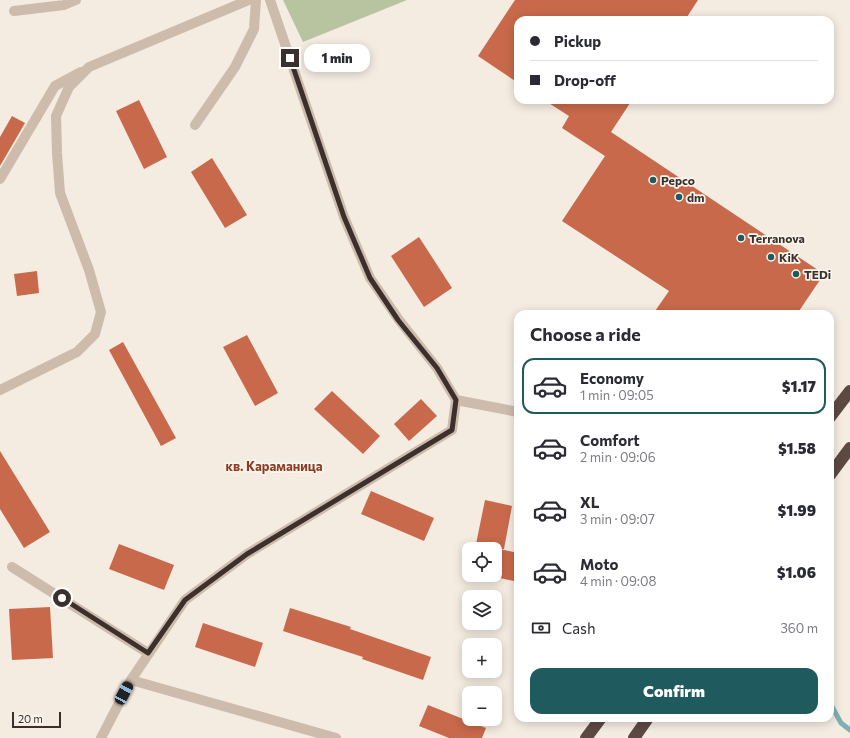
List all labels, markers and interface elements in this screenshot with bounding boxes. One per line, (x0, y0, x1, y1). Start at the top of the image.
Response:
text: Pickup (554, 32, 601, 50)
callout: 1 min (304, 44, 370, 72)
route end (281, 49, 299, 67)
text: 1 min (321, 50, 353, 66)
text: Drop-off (554, 71, 616, 89)
place label: Pepco (661, 173, 695, 187)
marker: Pepco (648, 175, 658, 185)
place label: dm (687, 190, 705, 204)
marker: dm (674, 192, 684, 202)
place label: Terranova (749, 231, 805, 245)
marker: Terranova (736, 233, 746, 243)
place label: KiK (779, 250, 800, 264)
marker: KiK (766, 252, 776, 262)
place label: TEDi (804, 267, 831, 281)
marker: TEDi (791, 269, 801, 279)
text: Choose a ride (530, 323, 641, 345)
icon: car (532, 368, 568, 404)
text: Economy (580, 369, 644, 387)
text: $1.17 (782, 377, 816, 395)
text: 1 min · 09:05 (580, 387, 654, 403)
icon: car (532, 430, 568, 466)
text: Comfort (580, 431, 640, 449)
text: $1.58 (778, 439, 816, 457)
text: 2 min · 09:06 (580, 449, 656, 465)
district label: кв. Караманица (226, 458, 323, 474)
icon: car (532, 492, 568, 528)
text: XL (580, 493, 599, 511)
text: $1.99 (778, 501, 816, 519)
text: 3 min · 09:07 (580, 511, 655, 527)
map controls (462, 542, 502, 726)
button: locate (462, 542, 502, 582)
icon: car (532, 554, 568, 590)
text: Moto (580, 555, 619, 573)
text: $1.06 (777, 563, 816, 581)
text: 4 min · 09:08 (580, 573, 656, 589)
route start (53, 589, 71, 607)
button: layers (462, 590, 502, 630)
icon: cash (530, 617, 552, 639)
text: Cash (562, 619, 596, 637)
text: 360 m (780, 620, 818, 636)
button: + (462, 638, 502, 678)
button: Confirm (530, 668, 818, 714)
car (113, 680, 135, 706)
button: − (462, 686, 502, 726)
scale bar (12, 710, 61, 729)
text: 20 m (18, 712, 43, 725)

